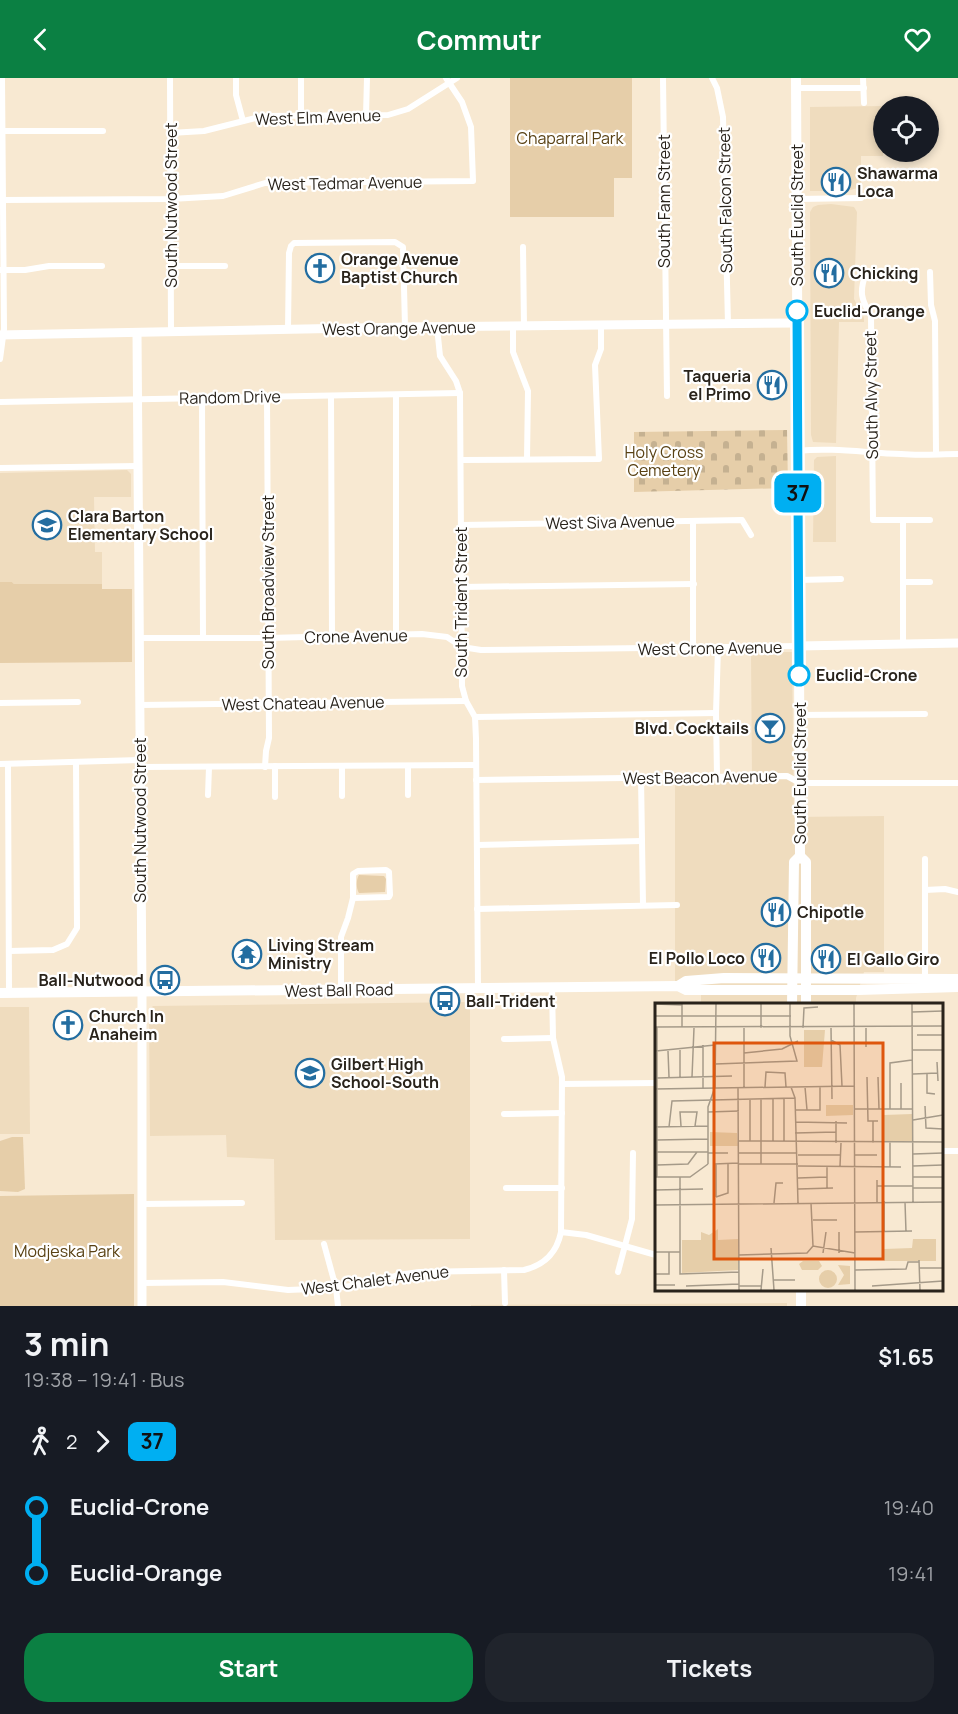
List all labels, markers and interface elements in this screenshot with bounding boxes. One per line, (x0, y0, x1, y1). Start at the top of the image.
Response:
text: Commutr (417, 21, 541, 58)
icon: back (24, 23, 57, 56)
icon: heart (901, 23, 934, 56)
map controls (873, 96, 939, 162)
button: locate (873, 96, 939, 162)
street label: West Elm Avenue (255, 104, 381, 130)
street label: South Nutwood Street (160, 122, 182, 288)
park label: Chaparral Park (516, 127, 625, 149)
street label: South Falcon Street (713, 127, 737, 273)
street label: South Fann Street (653, 134, 675, 268)
street label: South Euclid Street (786, 144, 808, 286)
place label: Shawarma Loca (857, 162, 938, 202)
restaurant icon: Shawarma Loca (820, 166, 852, 198)
street label: West Tedmar Avenue (267, 171, 423, 195)
place label: Orange Avenue Baptist Church (341, 248, 459, 288)
church icon: Orange Avenue Baptist Church (304, 252, 336, 284)
restaurant icon: Chicking (813, 257, 845, 289)
place label: Chicking (850, 262, 918, 284)
marker: Euclid-Orange (786, 300, 808, 322)
place label: Euclid-Orange (814, 300, 925, 322)
street label: West Orange Avenue (322, 316, 476, 340)
street label: South Alvy Street (859, 331, 883, 459)
place label: Taqueria el Primo (684, 365, 751, 405)
restaurant icon: Taqueria el Primo (756, 369, 788, 401)
street label: Random Drive (179, 385, 281, 409)
park label: Holy Cross Cemetery (624, 441, 704, 481)
line badge: 37 (771, 474, 825, 512)
text: 37 (786, 479, 810, 507)
street label: South Broadview Street (257, 495, 279, 669)
place label: Clara Barton Elementary School (68, 505, 213, 545)
school or university icon: Clara Barton Elementary School (31, 509, 63, 541)
street label: West Siva Avenue (545, 510, 675, 534)
street label: South Trident Street (450, 527, 472, 677)
street label: Crone Avenue (304, 624, 408, 648)
street label: West Crone Avenue (637, 636, 783, 660)
marker: Euclid-Crone (788, 664, 810, 686)
place label: Euclid-Crone (816, 664, 918, 686)
street label: West Chateau Avenue (221, 691, 385, 715)
street label: South Euclid Street (789, 702, 811, 844)
bar icon: Blvd. Cocktails (754, 712, 786, 744)
place label: Blvd. Cocktails (635, 717, 749, 739)
street label: South Nutwood Street (129, 737, 151, 903)
street label: West Beacon Avenue (622, 765, 778, 789)
restaurant icon: Chipotle (760, 896, 792, 928)
place label: Chipotle (797, 901, 864, 923)
place label: Living Stream Ministry (268, 934, 374, 974)
temple icon: Living Stream Ministry (231, 938, 263, 970)
restaurant icon: El Pollo Loco (750, 942, 782, 974)
restaurant icon: El Gallo Giro (810, 943, 842, 975)
place label: El Pollo Loco (649, 947, 745, 969)
place label: El Gallo Giro (847, 948, 939, 970)
bus stop icon: Ball-Nutwood (149, 964, 181, 996)
place label: Ball-Nutwood (38, 969, 144, 991)
street label: West Ball Road (284, 978, 394, 1002)
bus stop icon: Ball-Trident (429, 985, 461, 1017)
place label: Ball-Trident (466, 990, 556, 1012)
inset map (655, 1003, 943, 1291)
place label: Church In Anaheim (89, 1005, 164, 1045)
church icon: Church In Anaheim (52, 1009, 84, 1041)
place label: Gilbert High School-South (331, 1053, 439, 1093)
school or university icon: Gilbert High School-South (294, 1057, 326, 1089)
park label: Modjeska Park (14, 1240, 121, 1262)
street label: West Chalet Avenue (300, 1260, 450, 1300)
text: 3 min (24, 1321, 109, 1366)
text: $1.65 (878, 1342, 934, 1372)
text: 19:38 – 19:41 · Bus (24, 1366, 185, 1393)
icon: walk (24, 1425, 57, 1458)
icon: forward (86, 1425, 119, 1458)
text: 37 (140, 1427, 164, 1455)
text: 2 (66, 1428, 77, 1455)
text: Euclid-Crone (70, 1492, 209, 1522)
text: 19:40 (884, 1494, 934, 1521)
text: Euclid-Orange (70, 1558, 222, 1588)
text: 19:41 (888, 1560, 934, 1587)
button: Start (24, 1633, 473, 1702)
button: Tickets (485, 1633, 934, 1702)

